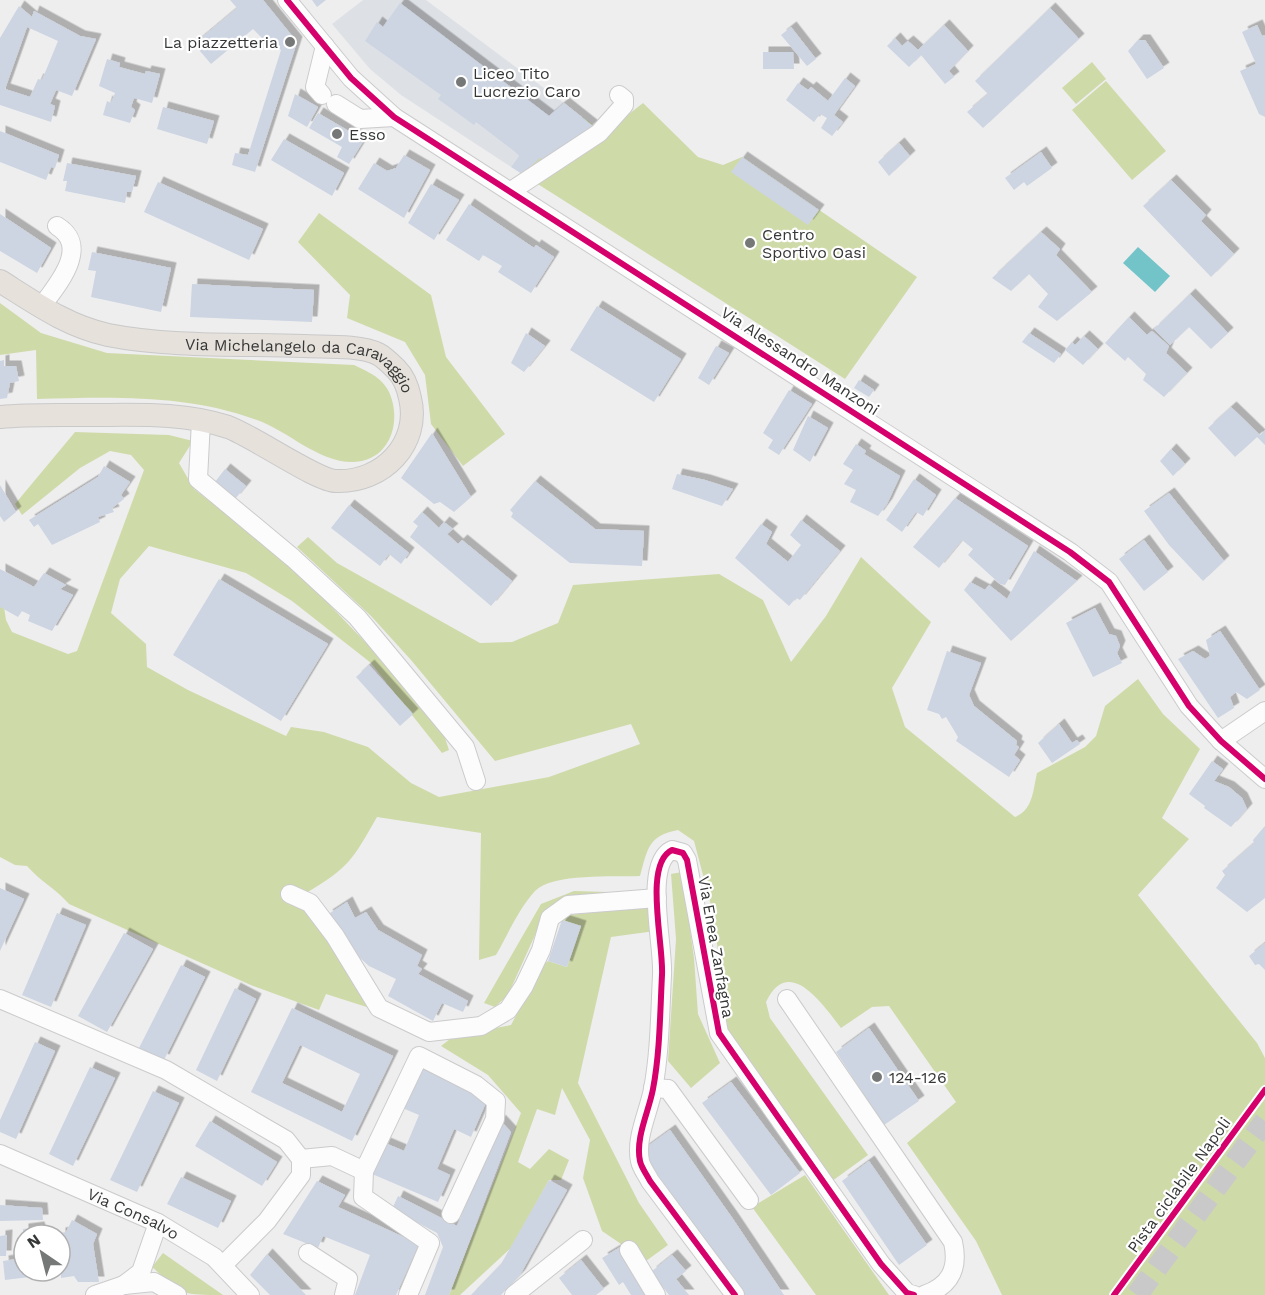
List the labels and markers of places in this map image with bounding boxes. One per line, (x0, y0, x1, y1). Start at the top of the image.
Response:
place label: La piazzetteria (164, 33, 278, 52)
marker: La piazzetteria (283, 35, 297, 49)
place label: Liceo Tito Lucrezio Caro (473, 64, 581, 101)
marker: Liceo Tito Lucrezio Caro (454, 75, 468, 89)
place label: Esso (349, 125, 386, 144)
marker: Esso (330, 127, 344, 141)
place label: Centro Sportivo Oasi (762, 225, 866, 262)
marker: Centro Sportivo Oasi (743, 236, 757, 250)
place label: 124-126 (889, 1068, 947, 1087)
marker: 124-126 (870, 1070, 884, 1084)

